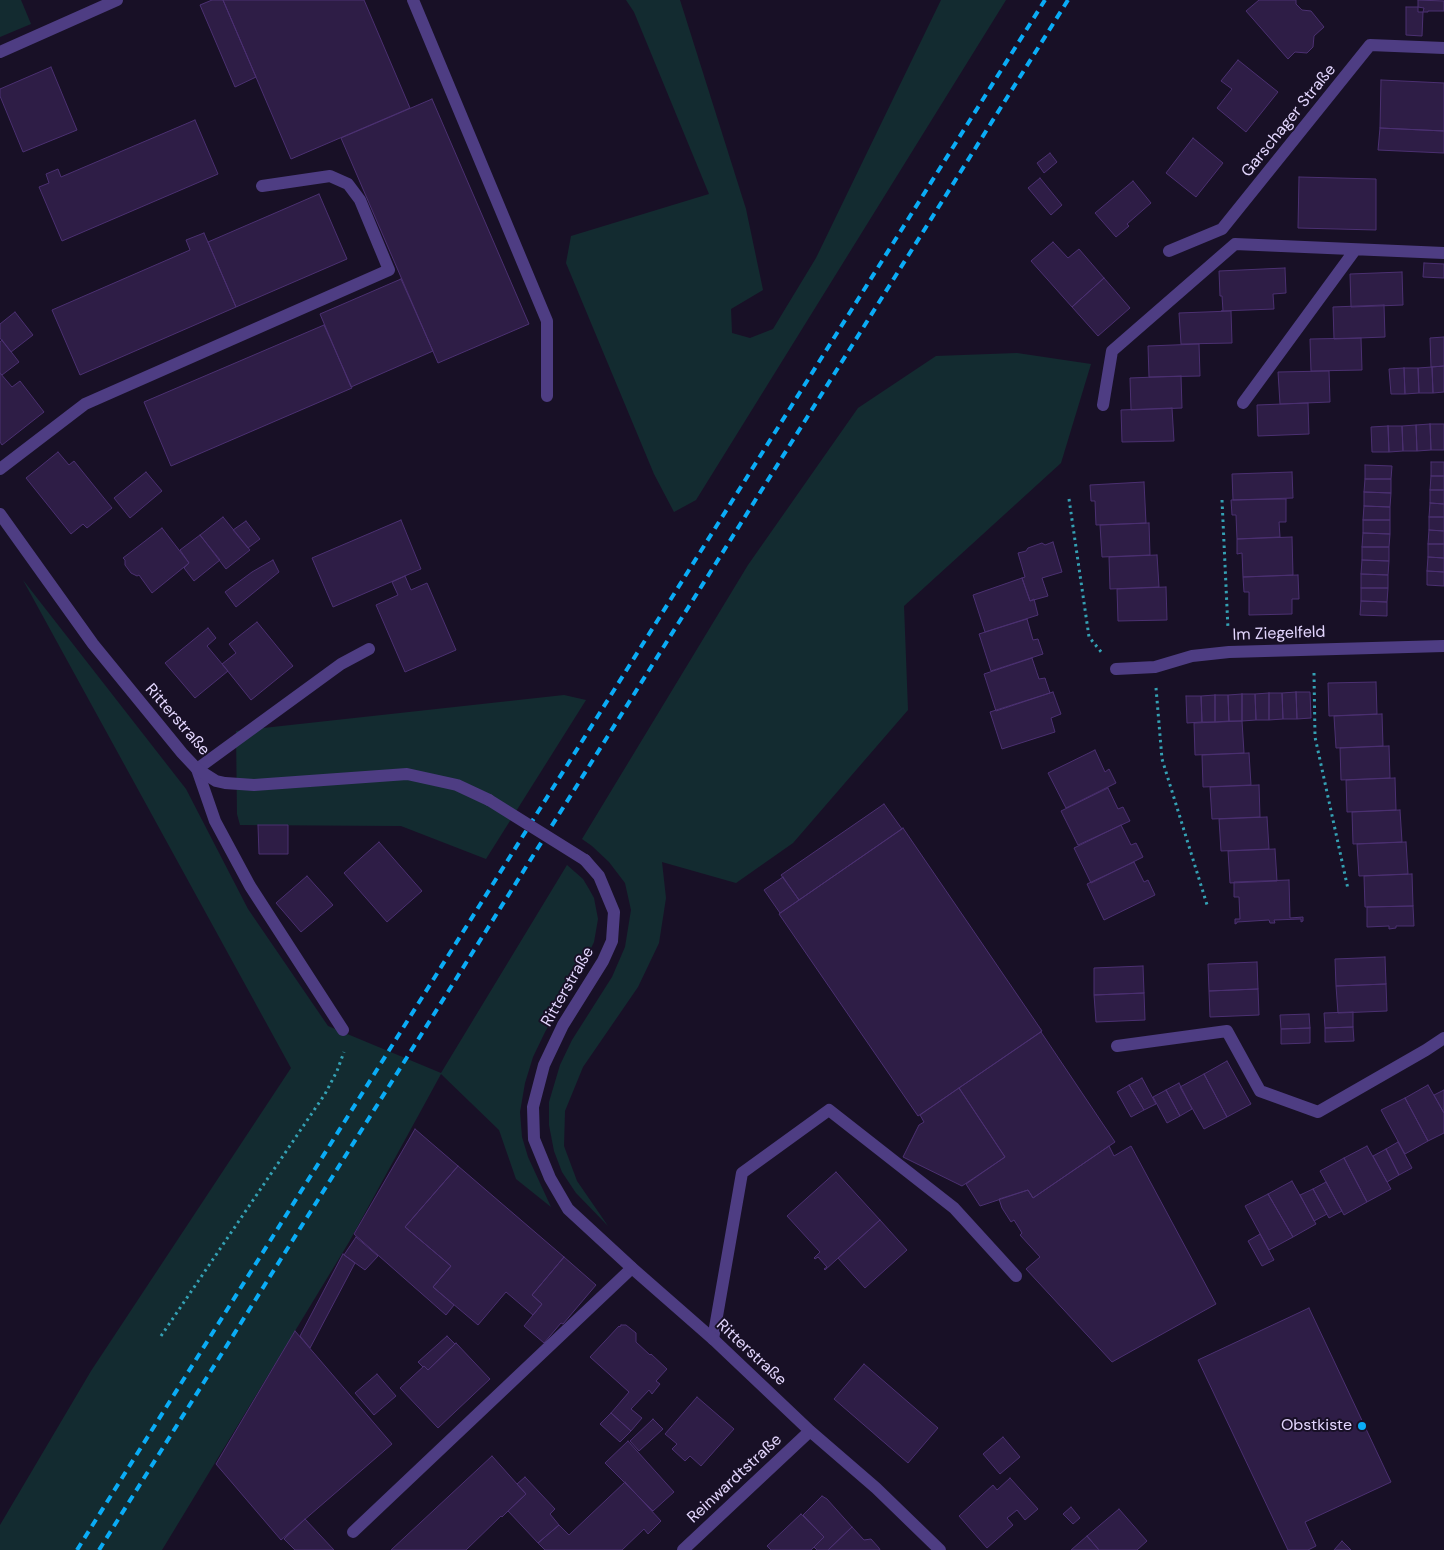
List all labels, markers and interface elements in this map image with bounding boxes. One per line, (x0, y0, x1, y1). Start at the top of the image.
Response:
street label: Garschager Straße (1238, 61, 1340, 181)
street label: Im Ziegelfeld (1232, 623, 1326, 645)
street label: Ritterstraße (141, 680, 213, 760)
street label: Ritterstraße (538, 944, 598, 1030)
street label: Ritterstraße (712, 1316, 790, 1390)
place label: Obstkiste (1281, 1416, 1352, 1436)
marker: Obstkiste (1356, 1420, 1368, 1432)
street label: Reinwardtstraße (684, 1430, 786, 1528)

